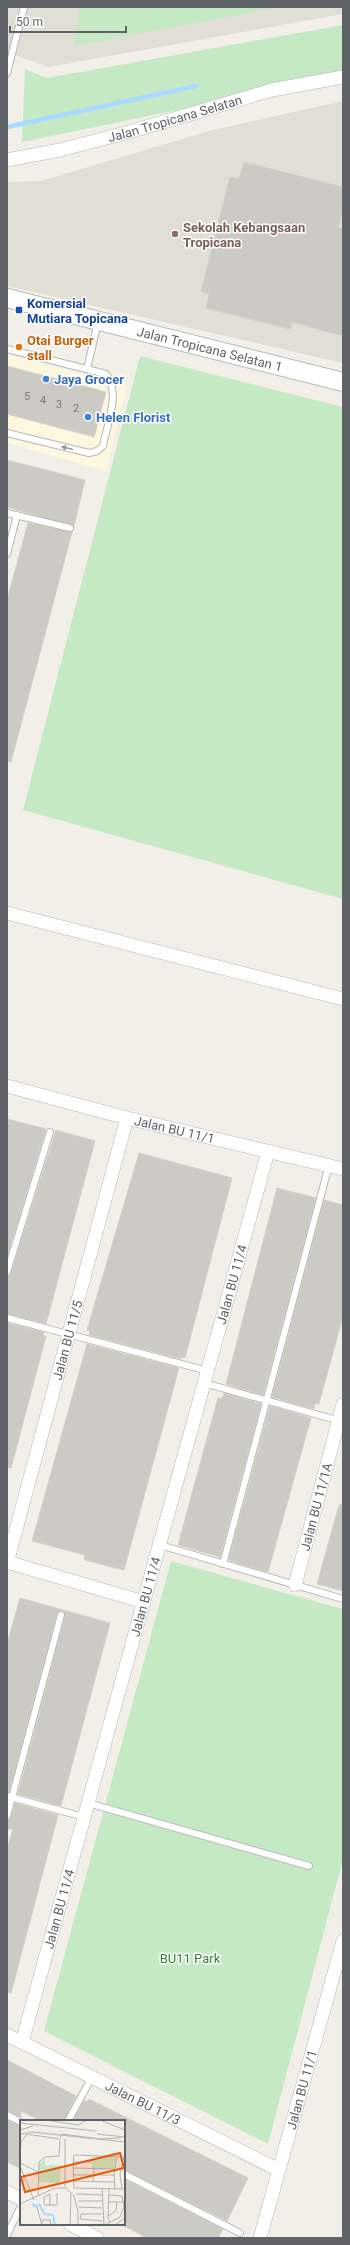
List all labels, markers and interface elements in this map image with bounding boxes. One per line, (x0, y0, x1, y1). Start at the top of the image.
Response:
scale bar (10, 8, 126, 34)
text: 50 m (16, 15, 43, 29)
street label: Jalan Tropicana Selatan (106, 92, 244, 145)
place label: Sekolah Kebangsaan Tropicana (183, 220, 305, 250)
marker: Sekolah Kebangsaan Tropicana (170, 229, 180, 239)
place label: Komersial Mutiara Topicana (27, 296, 128, 326)
marker: Komersial Mutiara Topicana (14, 305, 24, 315)
street label: Jalan Tropicana Selatan 1 (135, 324, 284, 375)
place label: Otai Burger stall (27, 333, 94, 363)
marker: Otai Burger stall (14, 342, 24, 352)
place label: Jaya Grocer (54, 372, 124, 387)
marker: Jaya Grocer (41, 374, 51, 384)
house number: 5 (24, 390, 30, 403)
house number: 4 (40, 394, 46, 407)
house number: 3 (56, 398, 62, 411)
house number: 2 (73, 402, 79, 415)
place label: Helen Florist (96, 410, 171, 425)
marker: Helen Florist (83, 412, 93, 422)
one-way arrow (61, 445, 73, 451)
street label: Jalan BU 11/1 (133, 1113, 216, 1146)
street label: Jalan BU 11/4 (214, 1242, 250, 1326)
street label: Jalan BU 11/5 (50, 1299, 86, 1382)
street label: Jalan BU 11/1A (297, 1461, 335, 1553)
street label: Jalan BU 11/4 (127, 1555, 164, 1638)
street label: Jalan BU 11/4 (41, 1867, 78, 1951)
park label: BU11 Park (160, 1951, 221, 1966)
street label: Jalan BU 11/1 (284, 2048, 320, 2131)
street label: Jalan BU 11/3 (103, 2078, 183, 2128)
inset map (20, 2120, 125, 2225)

